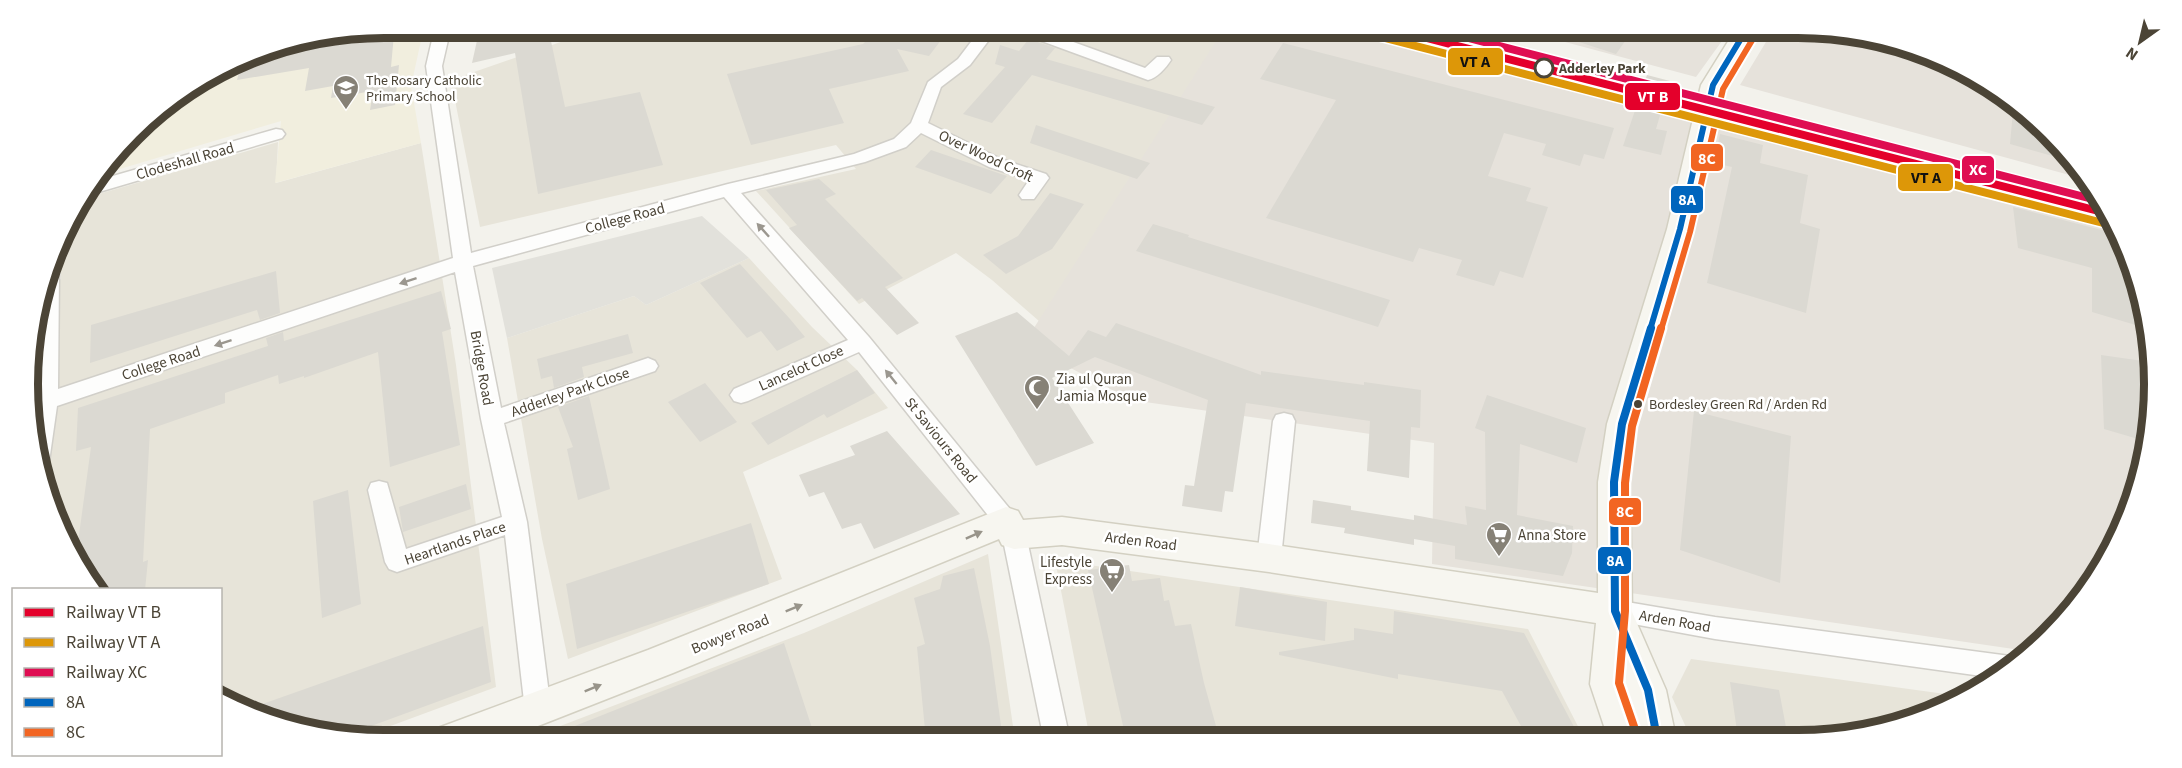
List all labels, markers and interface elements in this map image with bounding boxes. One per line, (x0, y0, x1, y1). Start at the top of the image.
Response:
north arrow (2110, 12, 2170, 72)
text: N (2122, 42, 2143, 66)
line badge: VT A (1447, 47, 1504, 76)
text: VT A (1459, 51, 1491, 73)
marker: Adderley Park (1534, 58, 1554, 78)
place label: Adderley Park (1558, 59, 1646, 79)
place label: The Rosary Catholic Primary School (366, 71, 483, 107)
school or university icon: The Rosary Catholic Primary School (331, 73, 361, 111)
line badge: VT B (1624, 82, 1681, 111)
text: VT B (1637, 86, 1669, 108)
street label: Over Wood Croft (935, 125, 1037, 188)
street label: Clodeshall Road (134, 137, 237, 186)
line badge: 8C (1690, 143, 1724, 172)
text: 8C (1698, 148, 1716, 170)
line badge: XC (1961, 155, 1995, 184)
text: XC (1969, 159, 1987, 181)
line badge: VT A (1897, 163, 1954, 192)
text: VT A (1910, 167, 1942, 189)
line badge: 8A (1670, 185, 1704, 214)
text: 8A (1678, 189, 1697, 211)
street label: College Road (583, 198, 667, 239)
one-way arrow (757, 223, 770, 238)
one-way arrow (399, 277, 417, 286)
street label: Bridge Road (465, 329, 498, 407)
one-way arrow (214, 338, 232, 348)
street label: Lancelot Close (755, 340, 847, 397)
street label: College Road (119, 341, 203, 386)
street label: Adderley Park Close (508, 362, 632, 423)
place label: Zia ul Quran Jamia Mosque (1056, 369, 1147, 407)
one-way arrow (885, 370, 897, 385)
mosque icon: Zia ul Quran Jamia Mosque (1022, 373, 1052, 411)
street label: St Saviours Road (899, 393, 982, 488)
place label: Bordesley Green Rd / Arden Rd (1649, 395, 1827, 415)
marker: Bordesley Green Rd / Arden Rd (1632, 398, 1644, 410)
line badge: 8C (1608, 497, 1642, 526)
text: 8C (1616, 501, 1634, 523)
street label: Heartlands Place (402, 516, 509, 571)
supermarket icon: Anna Store (1484, 520, 1514, 558)
place label: Anna Store (1518, 525, 1586, 546)
street label: Arden Road (1104, 527, 1178, 556)
one-way arrow (965, 529, 983, 539)
line badge: 8A (1597, 546, 1632, 575)
text: 8A (1606, 550, 1625, 572)
place label: Lifestyle Express (1040, 552, 1092, 590)
supermarket icon: Lifestyle Express (1097, 556, 1127, 594)
legend (12, 588, 222, 756)
text: Railway VT B (66, 600, 161, 625)
one-way arrow (785, 603, 803, 613)
street label: Arden Road (1637, 605, 1712, 638)
street label: Bowyer Road (688, 609, 772, 660)
text: Railway VT A (66, 630, 161, 655)
text: Railway XC (66, 660, 147, 685)
one-way arrow (584, 683, 602, 692)
text: 8A (66, 690, 85, 715)
text: 8C (66, 720, 85, 745)

